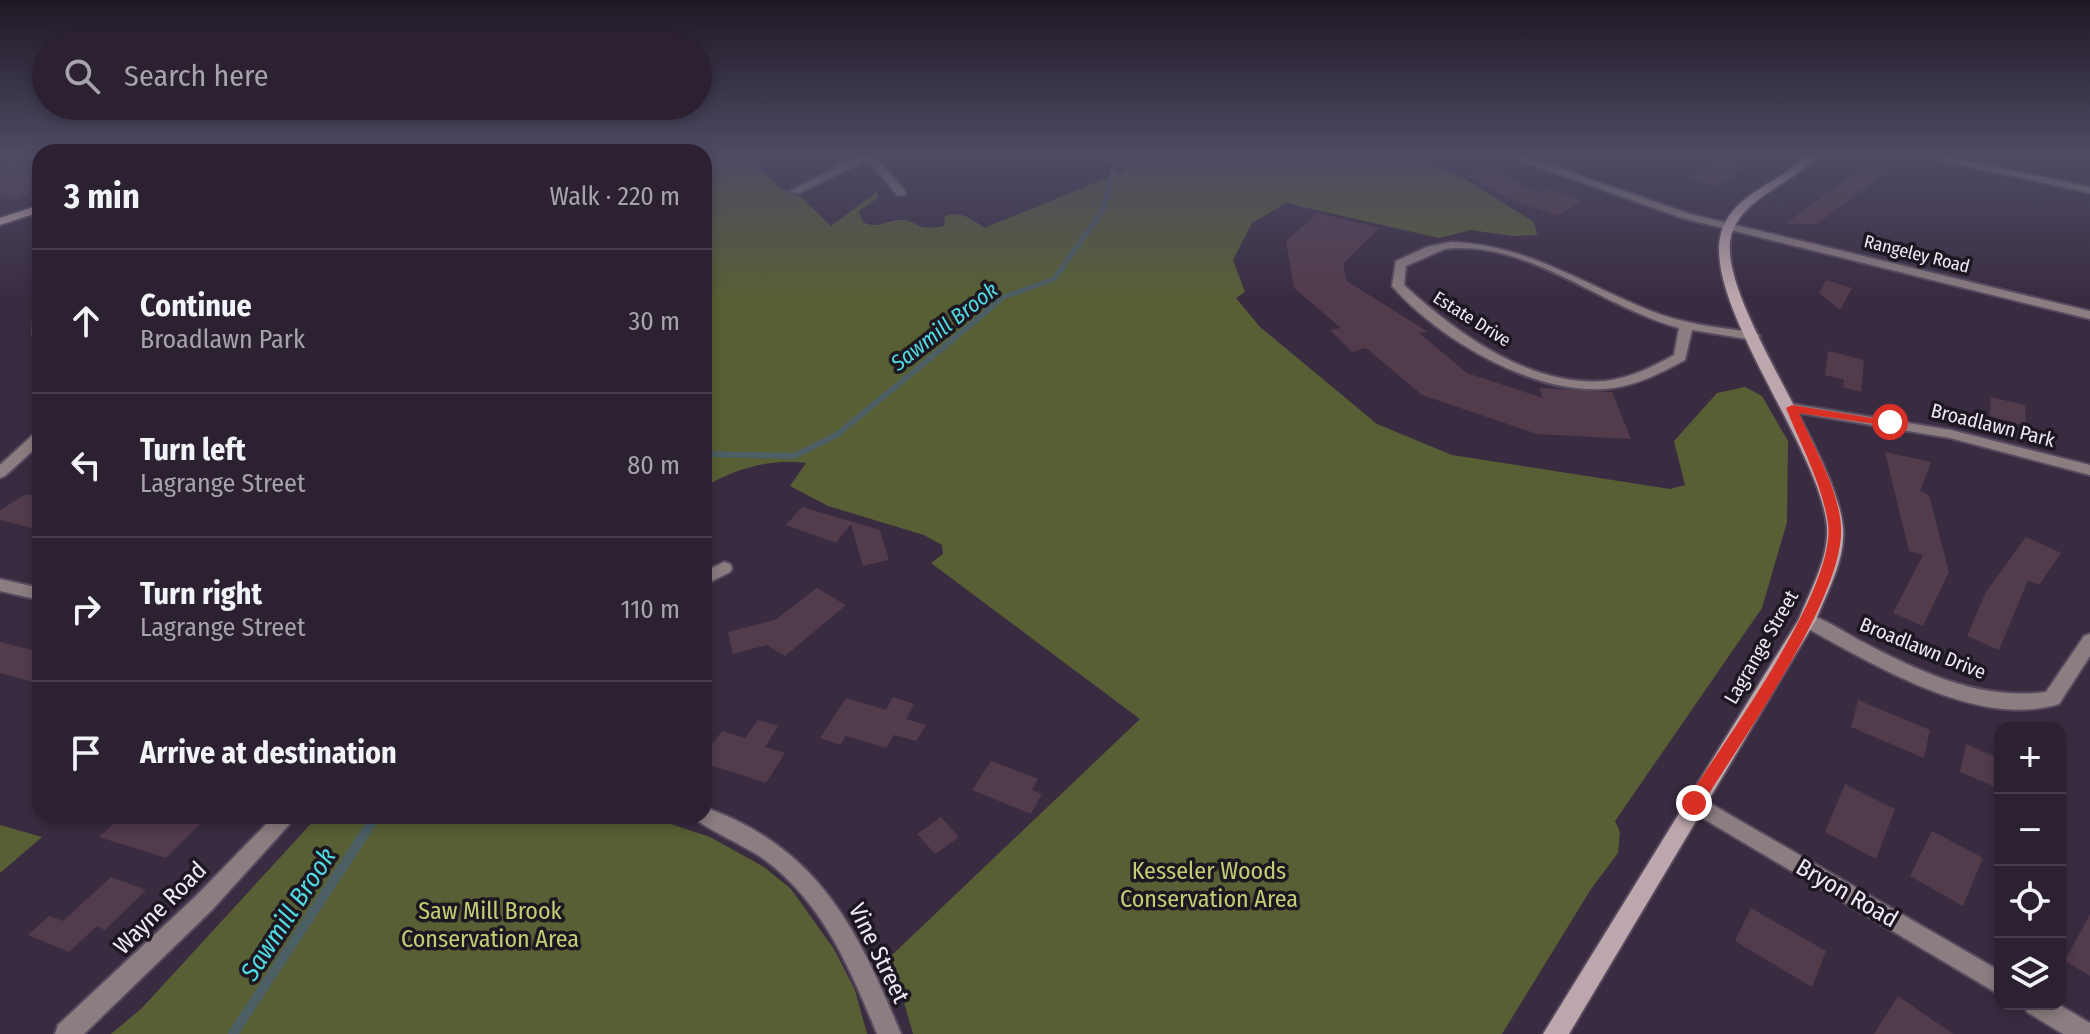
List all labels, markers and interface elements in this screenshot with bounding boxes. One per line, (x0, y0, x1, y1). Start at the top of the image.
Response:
search box (32, 32, 712, 120)
icon: search (60, 54, 104, 98)
text: Search here (124, 58, 269, 94)
text: 3 min (64, 176, 140, 217)
text: Walk · 220 m (550, 181, 680, 212)
street label: Rangeley Road (1862, 230, 1972, 278)
water label: Sawmill Brook (885, 276, 1003, 377)
street label: Estate Drive (1429, 286, 1515, 352)
text: Continue (140, 288, 252, 324)
icon: ahead (64, 299, 108, 343)
text: 30 m (629, 306, 680, 337)
text: Broadlawn Park (140, 324, 305, 355)
street label: Broadlawn Park (1928, 398, 2058, 452)
route start (1872, 404, 1908, 440)
text: Turn left (140, 432, 246, 468)
icon: left (64, 443, 108, 487)
text: 80 m (627, 450, 680, 481)
text: Lagrange Street (140, 468, 305, 499)
text: Turn right (140, 576, 262, 612)
street label: Lagrange Street (1719, 585, 1803, 708)
icon: right (64, 587, 108, 631)
text: 110 m (620, 594, 680, 625)
text: Lagrange Street (140, 612, 305, 643)
street label: Broadlawn Drive (1856, 612, 1990, 684)
map controls (1994, 722, 2066, 1010)
button: + (1994, 722, 2066, 794)
icon: arrive (64, 731, 108, 775)
text: Arrive at destination (140, 735, 397, 771)
route end (1676, 785, 1712, 821)
button: − (1994, 794, 2066, 866)
water label: Sawmill Brook (234, 842, 343, 987)
street label: Bryon Road (1791, 853, 1903, 933)
street label: Wayne Road (108, 856, 212, 960)
park label: Kesseler Woods Conservation Area (1120, 857, 1298, 913)
button: locate (1994, 866, 2066, 938)
park label: Saw Mill Brook Conservation Area (401, 897, 579, 953)
street label: Vine Street (843, 899, 915, 1008)
button: layers (1994, 938, 2066, 1010)

